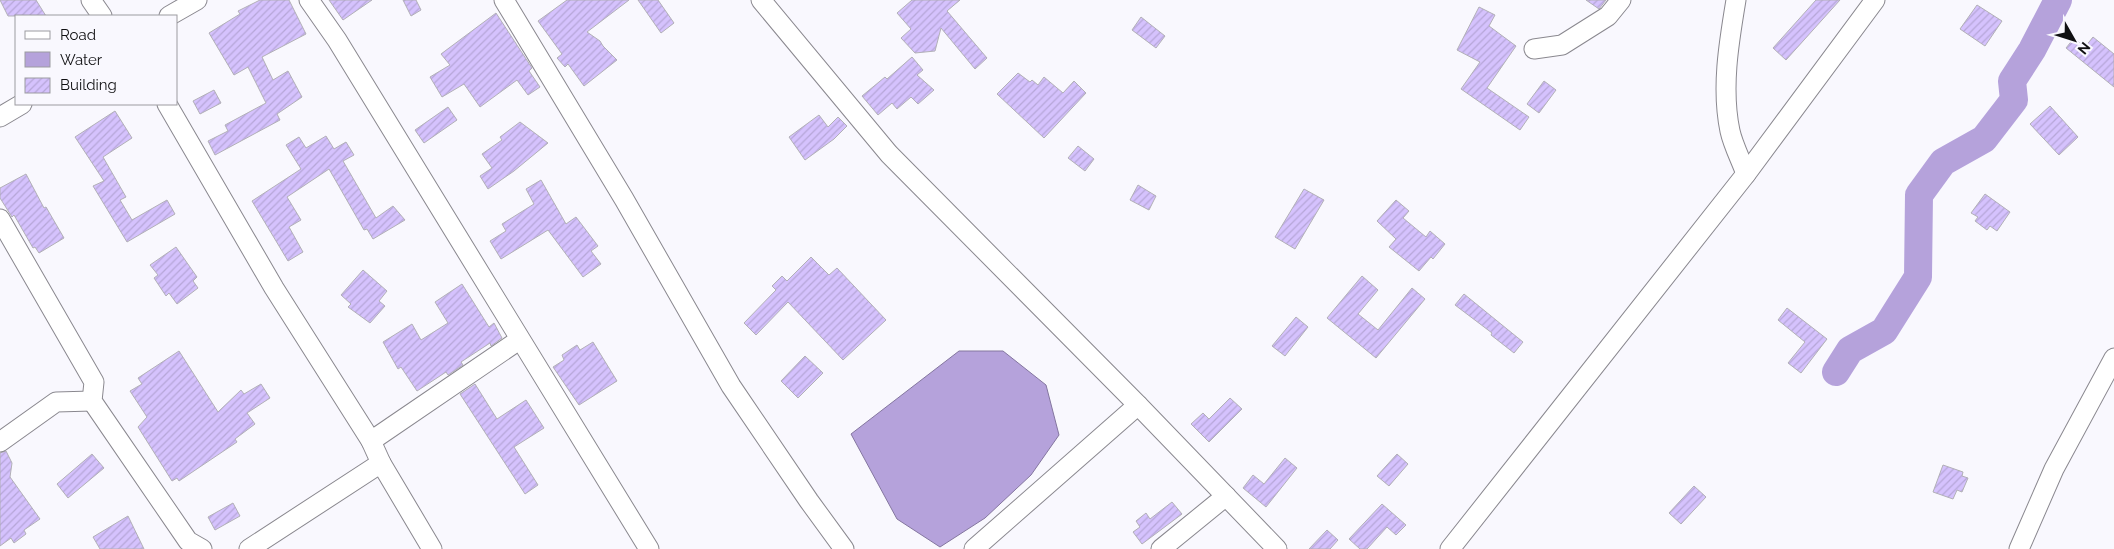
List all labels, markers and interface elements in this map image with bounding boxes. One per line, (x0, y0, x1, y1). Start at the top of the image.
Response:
legend (15, 15, 178, 105)
north arrow (2049, 15, 2099, 65)
text: Road (60, 26, 96, 44)
text: N (2075, 39, 2094, 57)
text: Water (60, 51, 103, 69)
text: Building (60, 76, 117, 94)

